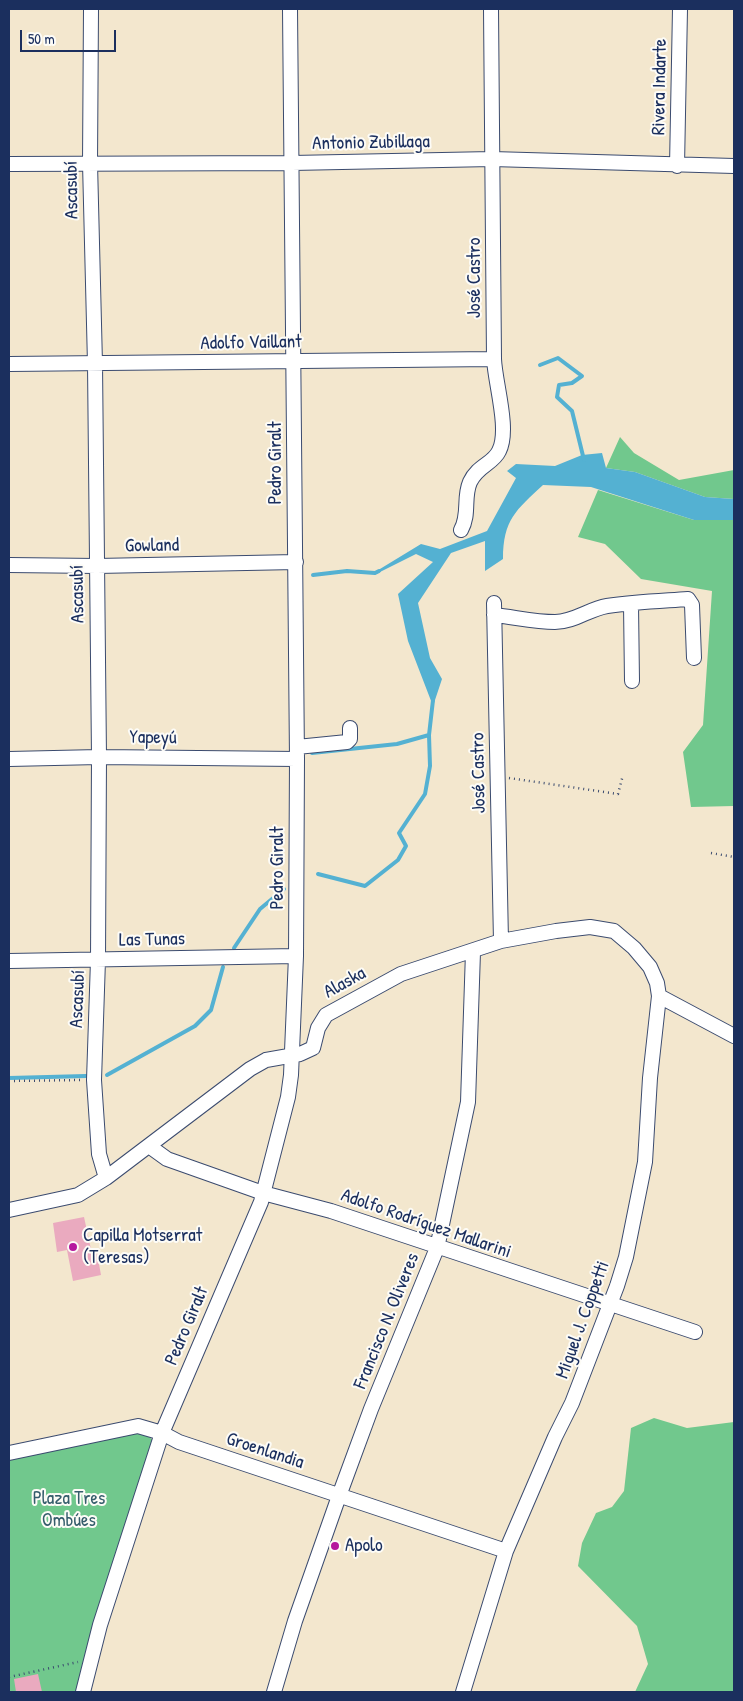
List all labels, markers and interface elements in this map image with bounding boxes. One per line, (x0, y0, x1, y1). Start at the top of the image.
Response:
scale bar (22, 20, 119, 52)
text: 50 m (28, 28, 55, 49)
street label: Rivera Indarte (648, 39, 672, 135)
street label: Antonio Zubillaga (312, 131, 430, 155)
street label: Ascasubí (60, 161, 84, 219)
street label: José Castro (464, 238, 486, 318)
street label: Adolfo Vaillant (200, 331, 302, 355)
street label: Pedro Giralt (265, 421, 287, 505)
street label: Gowland (125, 534, 179, 558)
street label: Ascasubí (66, 565, 90, 623)
street label: Yapeyú (129, 726, 177, 750)
street label: José Castro (467, 732, 491, 814)
street label: Pedro Giralt (267, 826, 289, 910)
street label: Las Tunas (119, 928, 185, 952)
street label: Alaska (320, 962, 370, 1004)
street label: Ascasubí (66, 969, 90, 1029)
street label: Adolfo Rodríguez Mallarini (338, 1184, 514, 1264)
place label: Capilla Motserrat (Teresas) (83, 1225, 202, 1269)
marker: Capilla Motserrat (Teresas) (67, 1241, 79, 1253)
street label: Francisco N. Oliveres (349, 1250, 425, 1392)
street label: Miguel J. Coppetti (551, 1258, 615, 1382)
street label: Pedro Giralt (160, 1283, 214, 1369)
street label: Groenlandia (223, 1428, 307, 1474)
park label: Plaza Tres Ombúes (33, 1488, 105, 1532)
place label: Apolo (345, 1535, 383, 1557)
marker: Apolo (329, 1540, 341, 1552)

